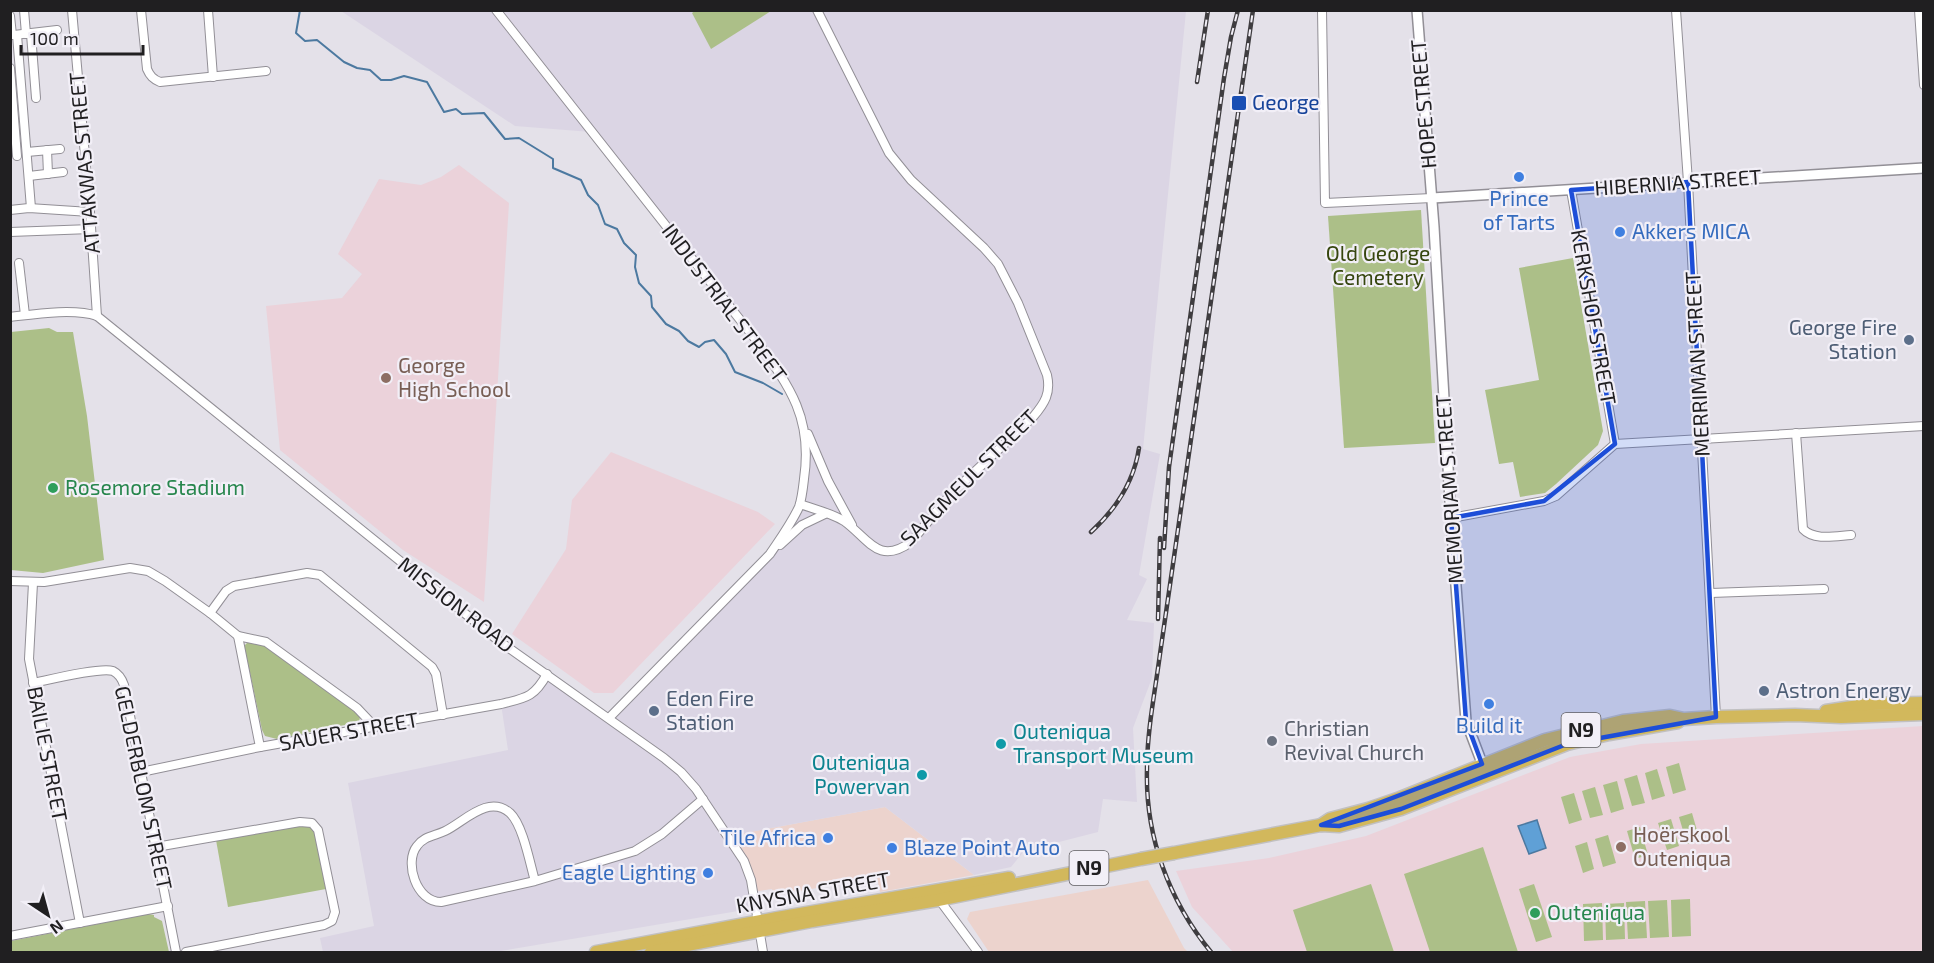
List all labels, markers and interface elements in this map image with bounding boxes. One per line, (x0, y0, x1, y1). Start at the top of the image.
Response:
scale bar (21, 18, 142, 56)
text: 100 m (30, 27, 79, 49)
street label: HOPE STREET (1404, 38, 1441, 170)
street label: ATTAKWAS STREET (63, 71, 104, 255)
place label: George (1252, 89, 1320, 114)
marker: George (1230, 94, 1248, 112)
street label: HIBERNIA STREET (1593, 163, 1762, 200)
marker: Prince of Tarts (1512, 170, 1526, 184)
place label: Prince of Tarts (1483, 185, 1555, 234)
street label: INDUSTRIAL STREET (658, 218, 793, 386)
place label: Akkers MICA (1632, 218, 1750, 243)
marker: Akkers MICA (1613, 225, 1627, 239)
street label: KERKSHOF STREET (1567, 227, 1622, 406)
park label: Old George Cemetery (1326, 240, 1430, 289)
street label: MERRIMAN STREET (1679, 271, 1714, 457)
place label: George Fire Station (1789, 314, 1897, 363)
marker: George Fire Station (1902, 333, 1916, 347)
place label: George High School (398, 352, 511, 401)
marker: George High School (379, 371, 393, 385)
street label: MEMORIAM STREET (1429, 393, 1468, 585)
street label: SAAGMEUL STREET (894, 403, 1041, 550)
place label: Rosemore Stadium (65, 474, 245, 499)
marker: Rosemore Stadium (46, 481, 60, 495)
street label: MISSION ROAD (394, 551, 520, 657)
place label: Astron Energy (1776, 677, 1911, 702)
street label: GELDERBLOM STREET (111, 683, 178, 892)
street label: BAILIE STREET (23, 684, 74, 823)
marker: Astron Energy (1757, 684, 1771, 698)
place label: Eden Fire Station (666, 685, 754, 734)
marker: Build it (1482, 697, 1496, 711)
marker: Eden Fire Station (647, 704, 661, 718)
street label: SAUER STREET (277, 706, 420, 755)
place label: Build it (1456, 712, 1522, 737)
road number: N9 (1562, 713, 1600, 747)
place label: Christian Revival Church (1284, 715, 1424, 764)
place label: Outeniqua Transport Museum (1013, 718, 1194, 767)
marker: Christian Revival Church (1265, 734, 1279, 748)
marker: Outeniqua Transport Museum (994, 737, 1008, 751)
place label: Outeniqua Powervan (812, 749, 910, 798)
marker: Outeniqua Powervan (915, 768, 929, 782)
place label: Hoërskool Outeniqua (1633, 821, 1731, 870)
place label: Tile Africa (721, 824, 816, 849)
marker: Tile Africa (821, 831, 835, 845)
place label: Blaze Point Auto (904, 834, 1060, 859)
marker: Hoërskool Outeniqua (1614, 840, 1628, 854)
marker: Blaze Point Auto (885, 841, 899, 855)
road number: N9 (1070, 851, 1108, 885)
place label: Eagle Lighting (562, 859, 696, 884)
marker: Eagle Lighting (701, 866, 715, 880)
street label: KNYSNA STREET (734, 866, 892, 917)
north arrow (18, 885, 78, 945)
place label: Outeniqua (1547, 899, 1645, 924)
marker: Outeniqua (1528, 906, 1542, 920)
text: N (47, 916, 67, 939)

